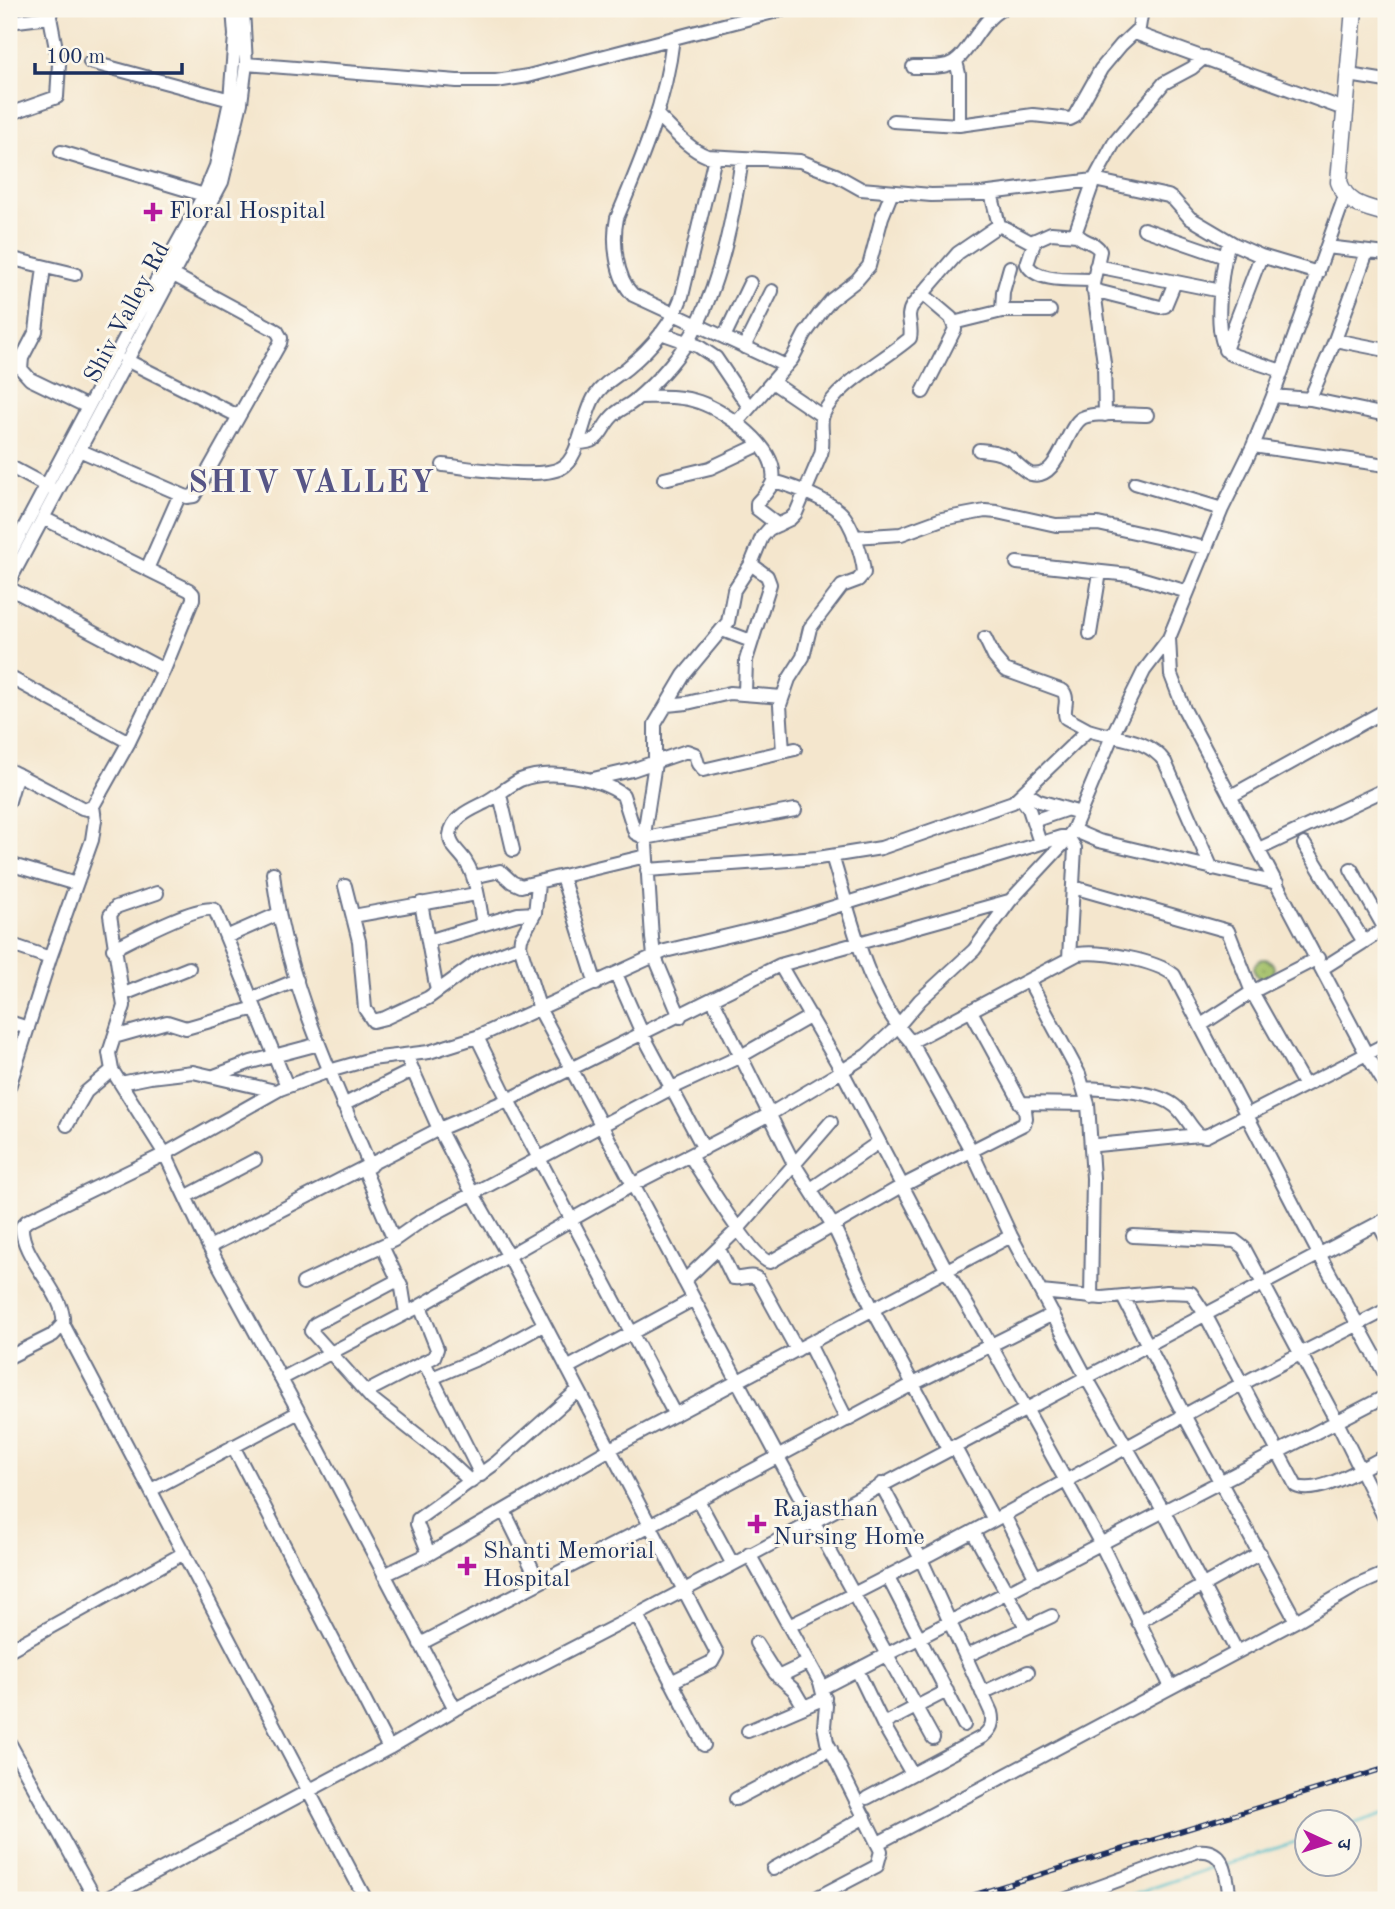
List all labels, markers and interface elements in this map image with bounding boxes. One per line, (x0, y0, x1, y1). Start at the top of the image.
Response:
scale bar (35, 32, 182, 76)
text: 100 m (46, 47, 105, 68)
place label: Floral Hospital (169, 200, 325, 224)
marker: Floral Hospital (143, 202, 163, 222)
street label: Shiv Valley Rd (81, 239, 175, 387)
district label: SHIV VALLEY (188, 468, 436, 500)
place label: Rajasthan Nursing Home (773, 1498, 925, 1550)
marker: Rajasthan Nursing Home (747, 1514, 767, 1534)
place label: Shanti Memorial Hospital (483, 1540, 654, 1592)
marker: Shanti Memorial Hospital (457, 1556, 477, 1576)
north arrow (1294, 1808, 1364, 1878)
text: उ (1333, 1837, 1352, 1851)

